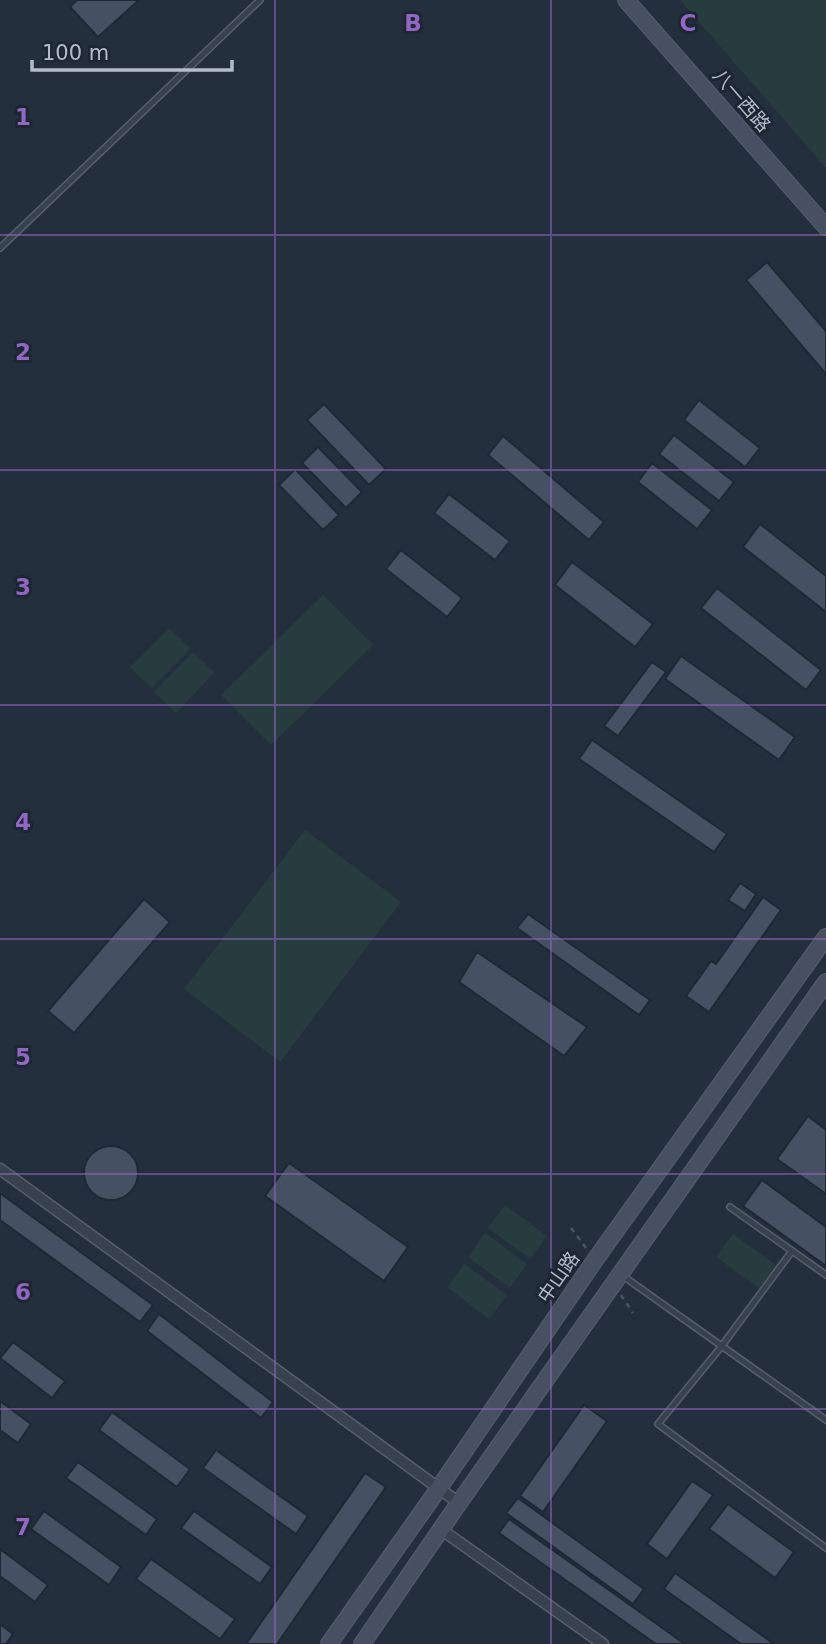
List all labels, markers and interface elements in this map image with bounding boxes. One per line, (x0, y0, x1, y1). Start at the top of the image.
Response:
text: B (404, 10, 422, 36)
text: C (680, 10, 696, 36)
scale bar (32, 28, 231, 72)
text: 100 m (42, 41, 109, 65)
street label: 八一西路 (709, 64, 775, 136)
text: 1 (15, 104, 31, 130)
text: 2 (15, 339, 31, 365)
text: 3 (15, 574, 31, 600)
text: 4 (15, 809, 31, 835)
text: 5 (15, 1044, 31, 1070)
street label: 中山路 (533, 1247, 583, 1307)
text: 6 (15, 1279, 31, 1305)
text: 7 (15, 1514, 31, 1540)

